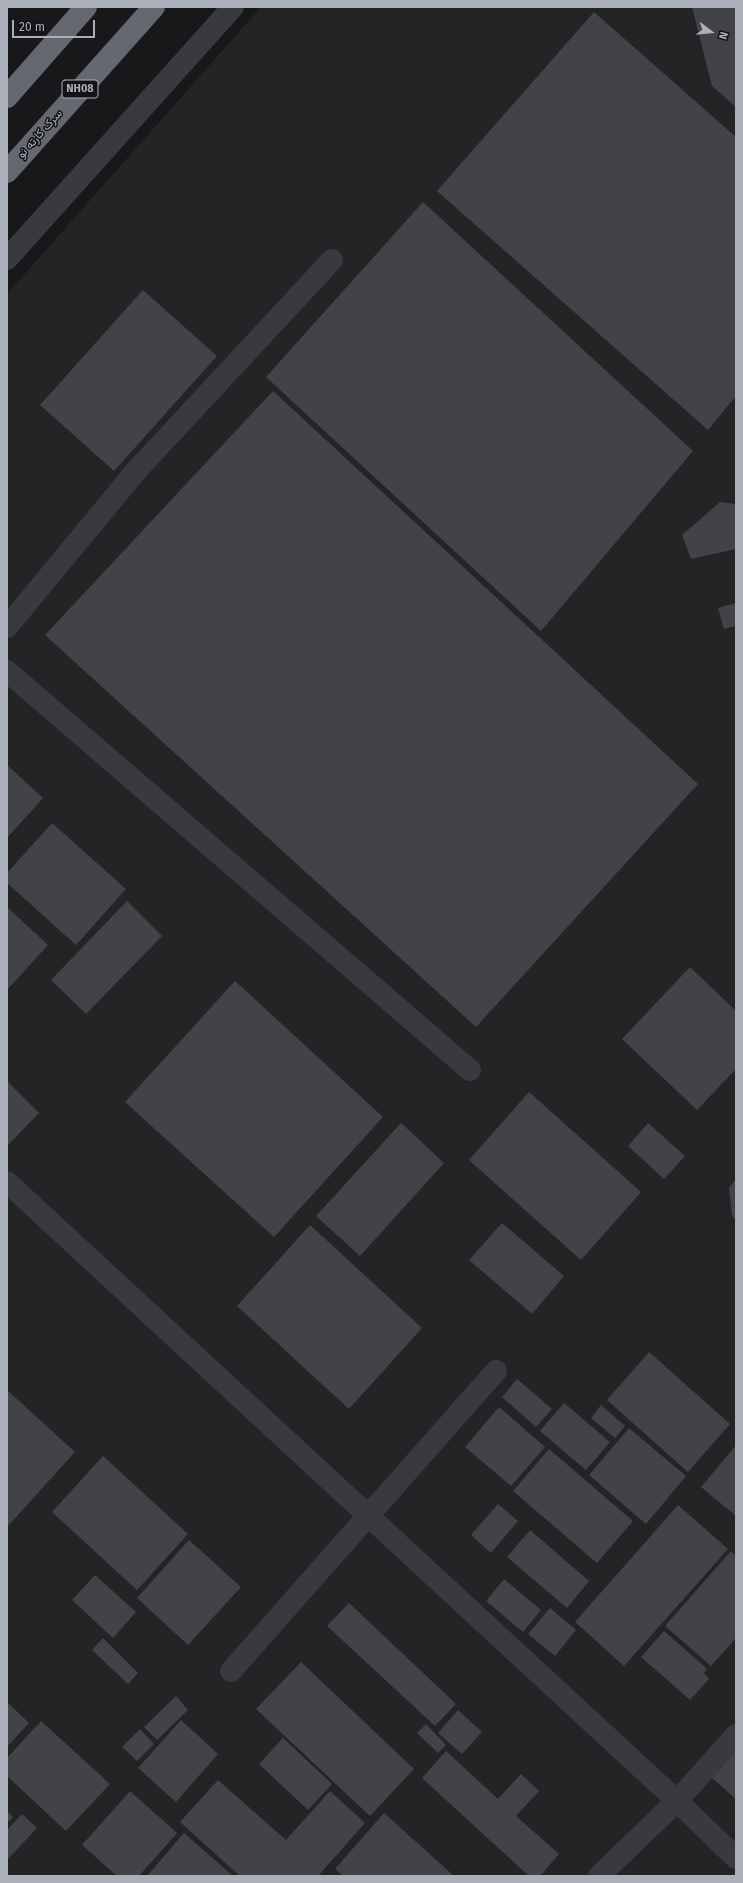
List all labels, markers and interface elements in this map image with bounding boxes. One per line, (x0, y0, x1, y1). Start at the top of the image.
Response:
scale bar (14, 12, 97, 38)
north arrow (691, 12, 731, 52)
text: 20 m (19, 20, 45, 34)
text: N (716, 30, 730, 41)
road number: NH08 (62, 80, 98, 98)
street label: سرک کارته نو (14, 107, 66, 161)

